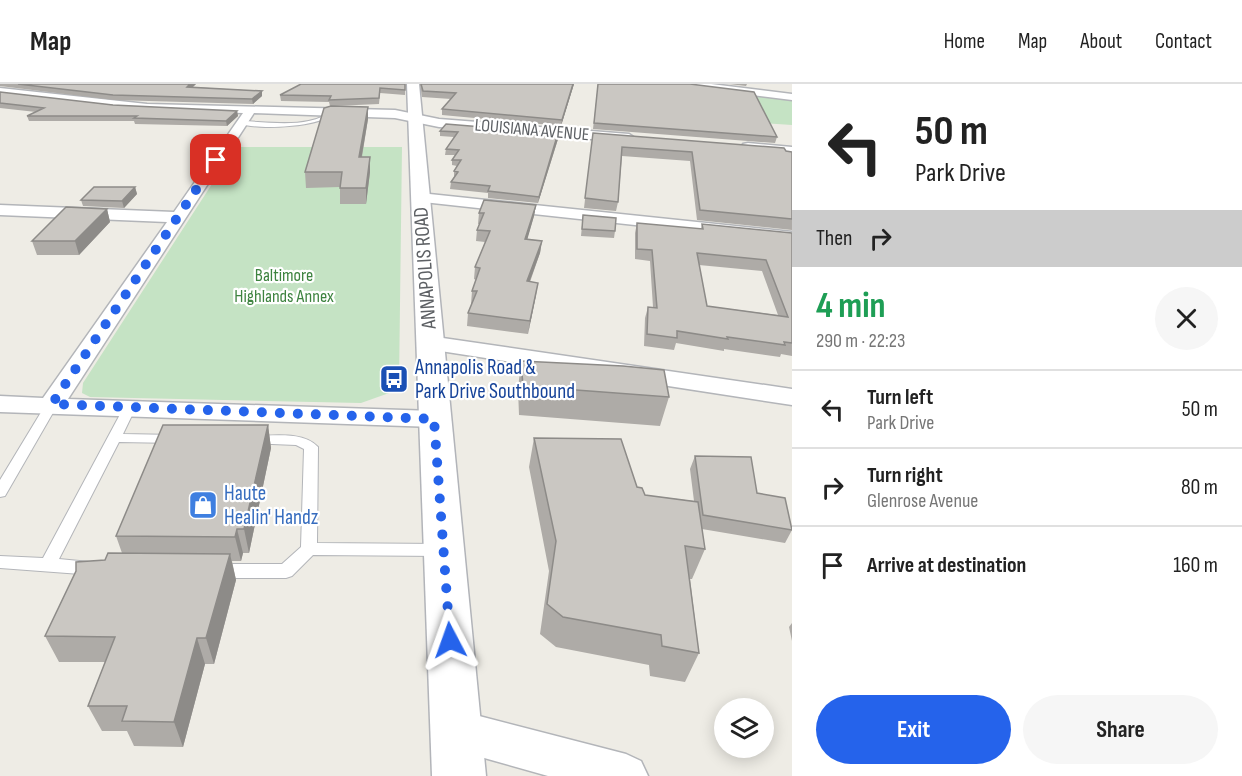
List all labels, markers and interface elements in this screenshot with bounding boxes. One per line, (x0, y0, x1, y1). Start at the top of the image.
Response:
text: Map (30, 25, 71, 58)
text: Home (944, 29, 985, 54)
text: Map (1018, 29, 1047, 54)
text: About (1080, 29, 1122, 54)
text: Contact (1155, 29, 1212, 54)
text: 50 m (915, 106, 988, 157)
icon: left (816, 108, 894, 186)
street label: LOUISIANA AVENUE (474, 115, 590, 145)
pin (190, 134, 241, 185)
icon: arrive (199, 143, 232, 176)
text: Park Drive (915, 157, 1006, 189)
street label: ANNAPOLIS ROAD (408, 206, 442, 331)
icon: right (864, 222, 897, 255)
text: Then (816, 225, 852, 252)
park label: Baltimore Highlands Annex (234, 265, 334, 307)
text: 4 min (816, 285, 886, 328)
button: close (1155, 287, 1218, 350)
text: 290 m · 22:23 (816, 329, 905, 353)
place label: Annapolis Road & Park Drive Southbound (414, 355, 575, 404)
bus stop icon: Annapolis Road & Park Drive Southbound (378, 363, 410, 395)
text: Turn left (867, 384, 933, 411)
icon: left (816, 393, 849, 426)
text: 50 m (1182, 396, 1218, 423)
text: Park Drive (867, 411, 934, 435)
text: Turn right (867, 462, 943, 489)
icon: right (816, 471, 849, 504)
text: 80 m (1181, 474, 1218, 501)
place label: Haute Healin' Handz (224, 481, 319, 530)
shop icon: Haute Healin' Handz (187, 489, 219, 521)
text: Glenrose Avenue (867, 489, 978, 513)
icon: arrive (816, 549, 849, 582)
text: Arrive at destination (867, 552, 1026, 579)
text: 160 m (1173, 552, 1218, 579)
position arrow (418, 608, 482, 672)
button: Exit (816, 695, 1011, 764)
button: Share (1023, 695, 1218, 764)
map controls (714, 698, 774, 758)
button: layers (714, 698, 774, 758)

